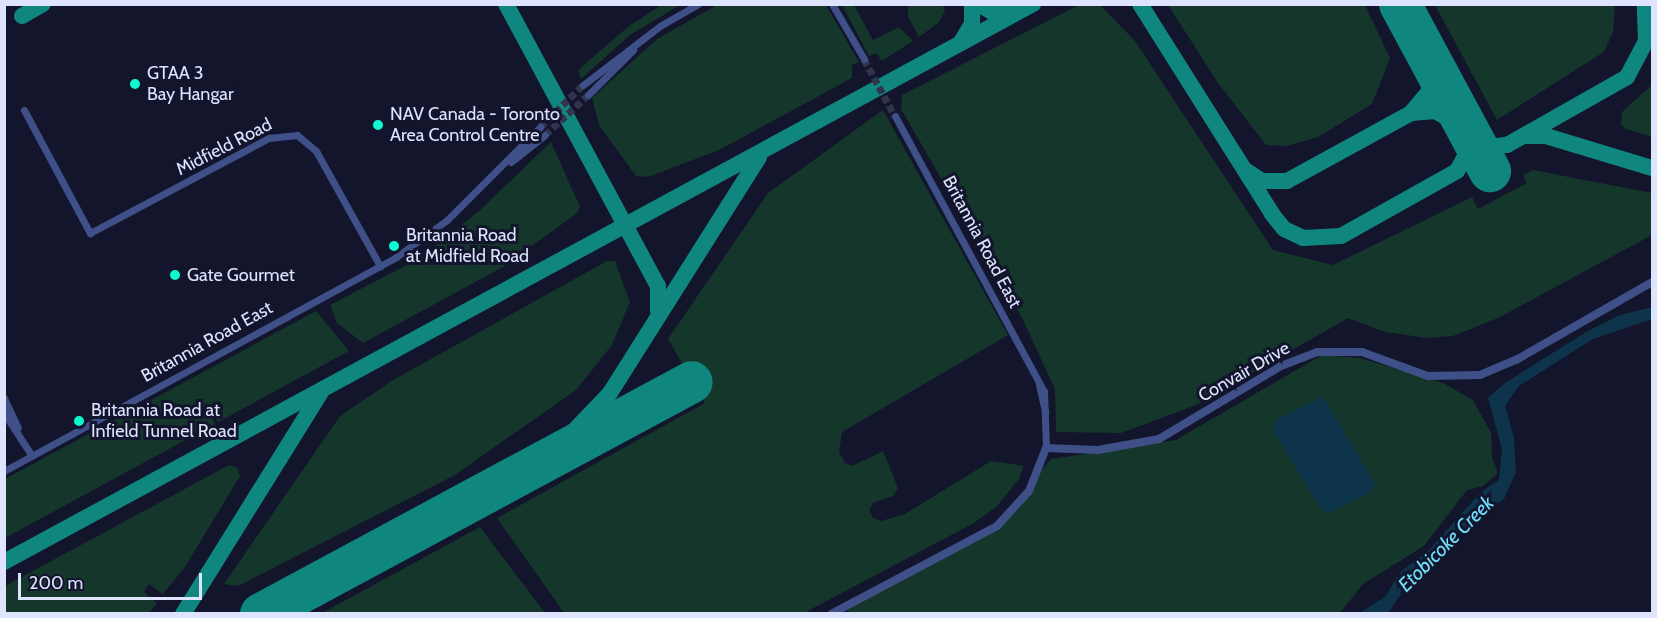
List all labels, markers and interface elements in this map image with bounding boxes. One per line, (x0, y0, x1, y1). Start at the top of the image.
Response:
place label: GTAA 3 Bay Hangar (147, 63, 234, 106)
marker: GTAA 3 Bay Hangar (128, 77, 142, 91)
place label: NAV Canada - Toronto Area Control Centre (390, 104, 560, 146)
street label: Midfield Road (173, 114, 275, 180)
marker: NAV Canada - Toronto Area Control Centre (371, 118, 385, 132)
street label: Britannia Road East (938, 172, 1026, 312)
place label: Britannia Road at Midfield Road (406, 225, 529, 268)
marker: Britannia Road at Midfield Road (387, 239, 401, 253)
place label: Gate Gourmet (187, 264, 295, 286)
marker: Gate Gourmet (168, 268, 182, 282)
street label: Britannia Road East (138, 297, 276, 387)
street label: Convair Drive (1194, 337, 1294, 407)
place label: Britannia Road at Infield Tunnel Road (91, 400, 237, 442)
marker: Britannia Road at Infield Tunnel Road (72, 414, 86, 428)
water label: Etobicoke Creek (1393, 491, 1499, 597)
scale bar (21, 561, 206, 599)
text: 200 m (29, 572, 83, 594)

